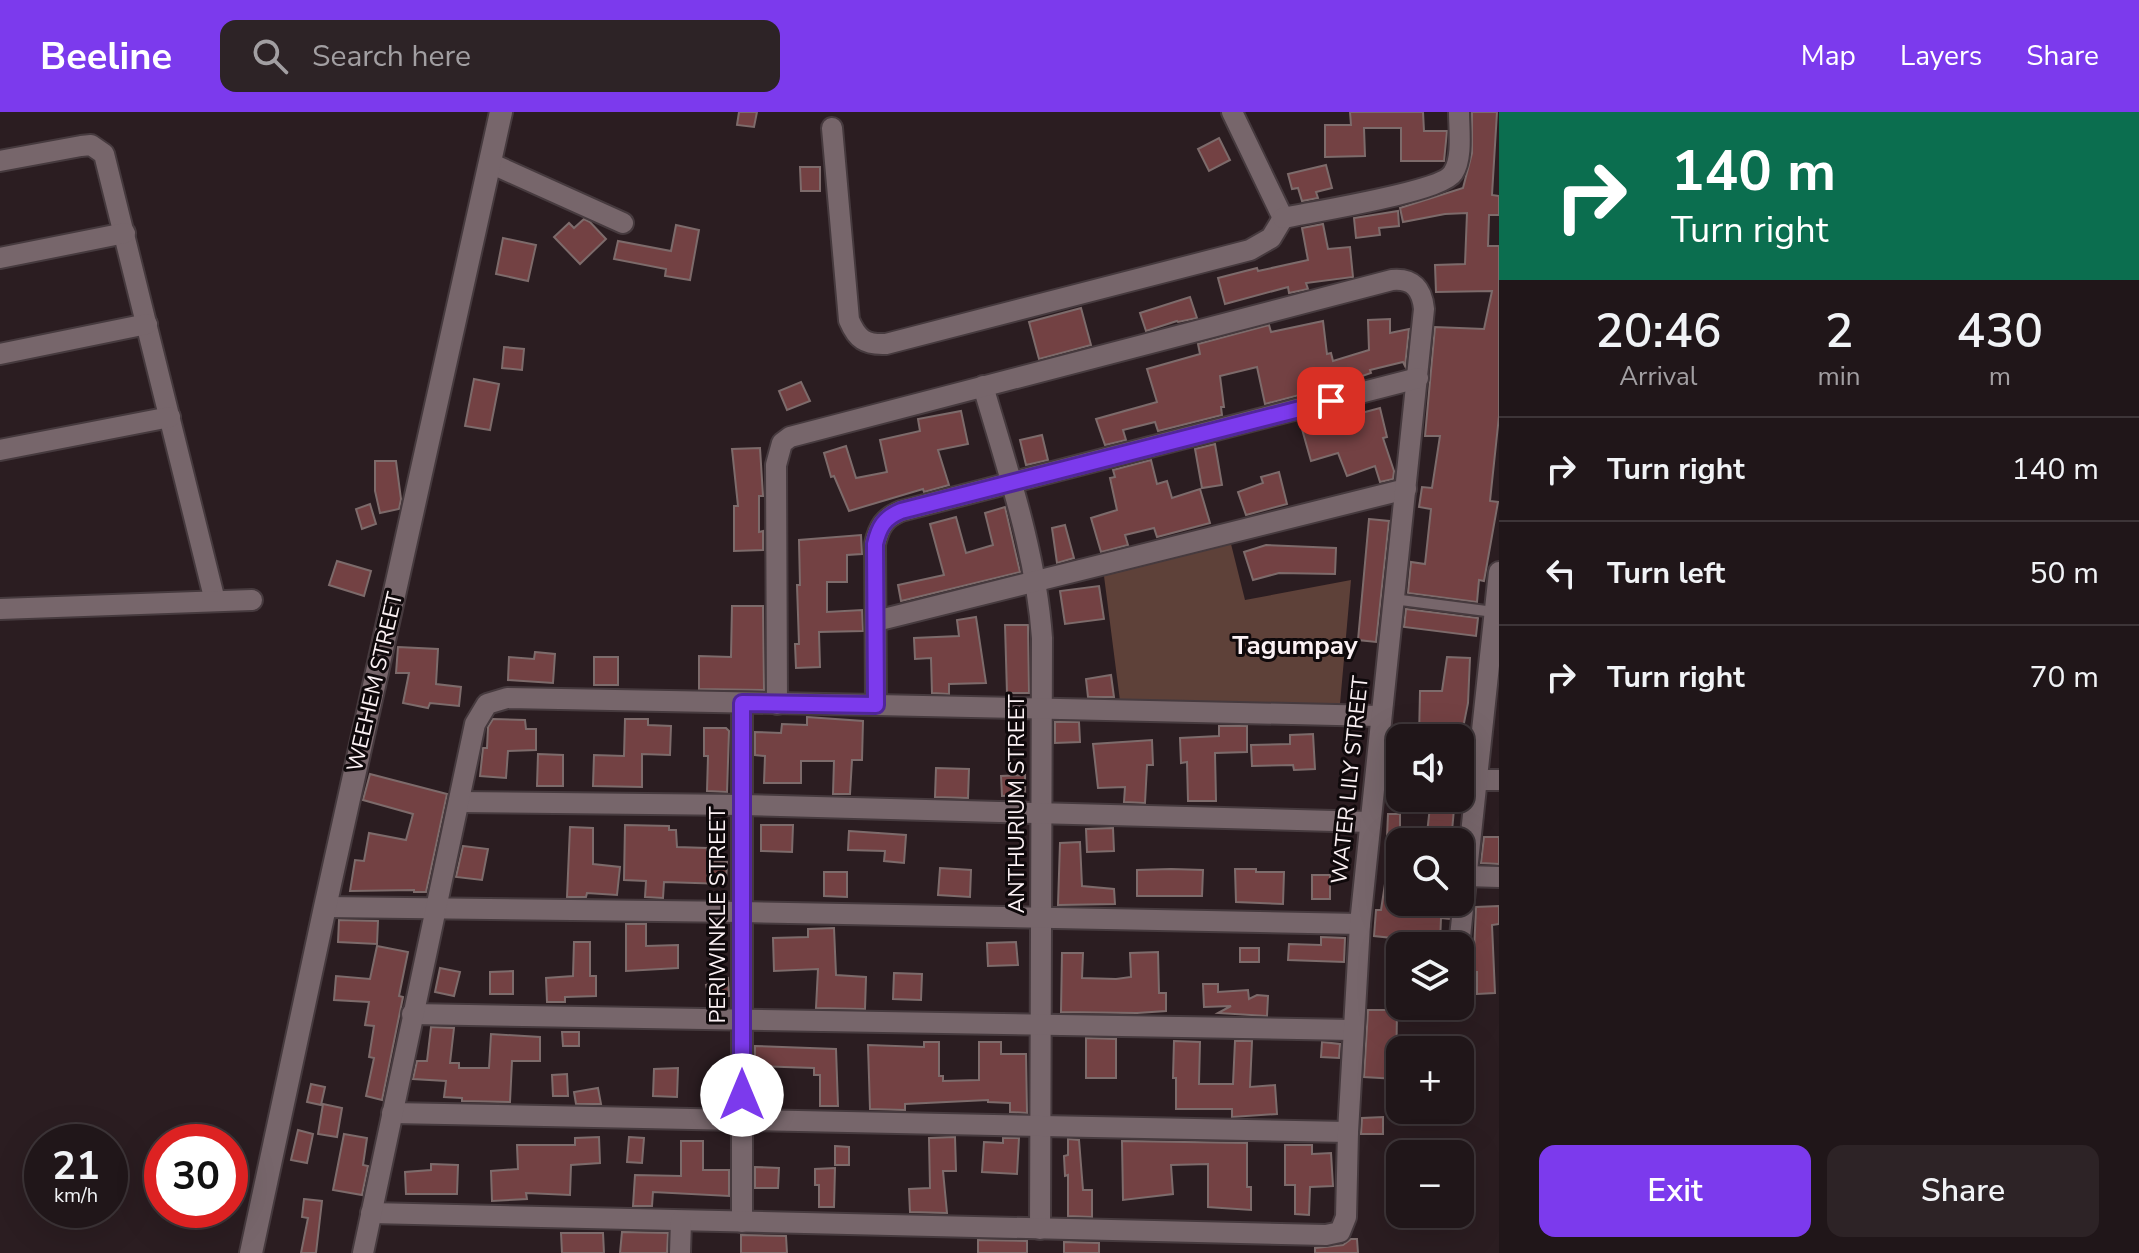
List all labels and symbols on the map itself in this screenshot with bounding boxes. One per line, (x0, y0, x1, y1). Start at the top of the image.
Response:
pin (1297, 367, 1365, 435)
street label: WEEHEM STREET (340, 588, 410, 775)
district label: Tagumpay (1232, 628, 1358, 663)
street label: WATER LILY STREET (1324, 674, 1376, 886)
street label: ANTHURIUM STREET (1002, 694, 1032, 913)
street label: PERIWINKLE STREET (703, 806, 733, 1024)
position arrow (700, 1053, 784, 1137)
speed limit sign: 30 (144, 1124, 248, 1228)

